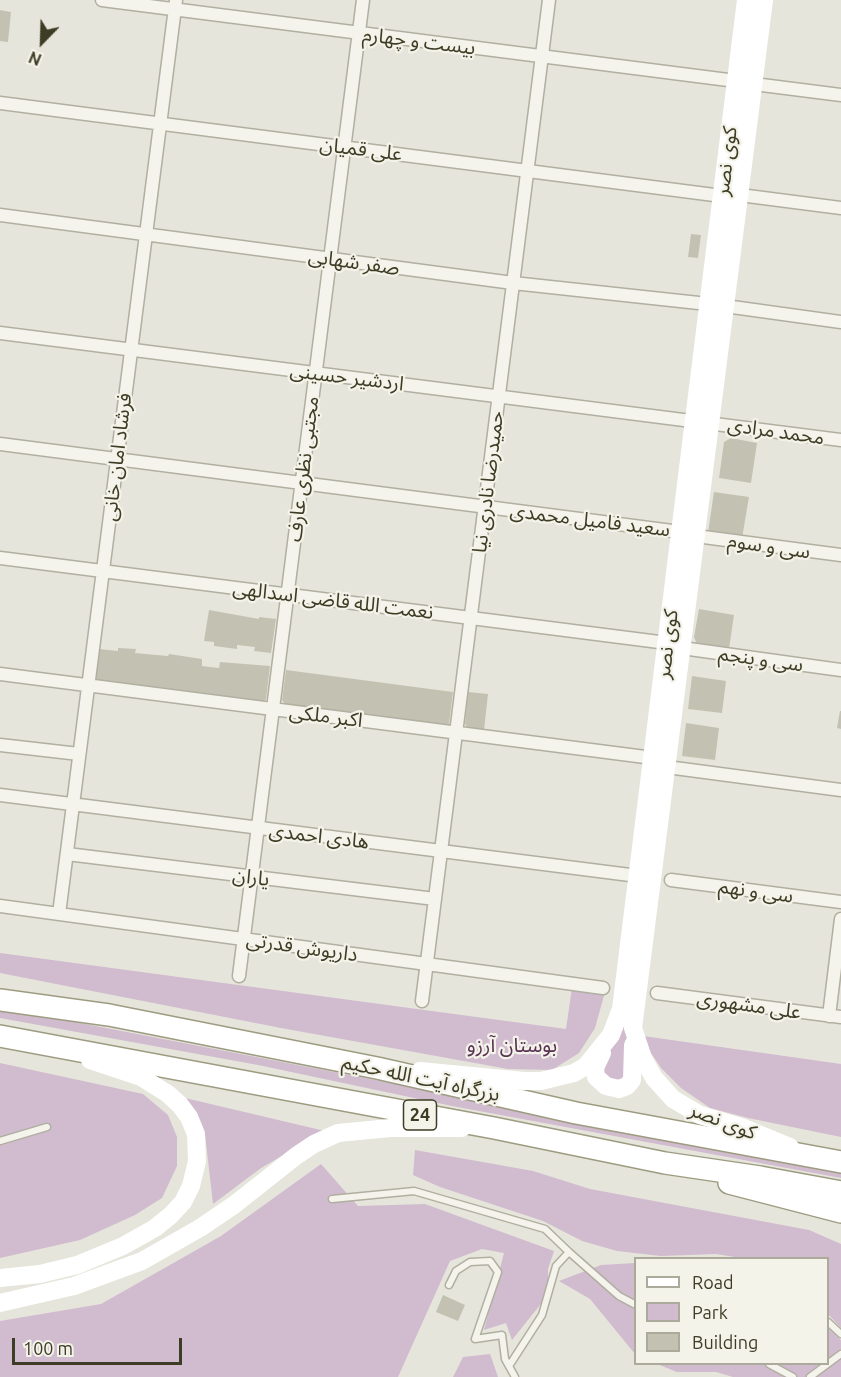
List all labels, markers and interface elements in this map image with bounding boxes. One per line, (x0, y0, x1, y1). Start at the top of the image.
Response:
north arrow (12, 12, 72, 72)
street label: بیست و چهارم (361, 22, 477, 60)
text: N (26, 48, 44, 69)
street label: کوی نصر (710, 125, 742, 197)
street label: علی قمیان (318, 132, 404, 166)
street label: صفر شهابی (307, 244, 401, 280)
street label: اردشیر حسینی (289, 358, 405, 396)
street label: فرشاد امان خانی (97, 392, 137, 522)
street label: مجتبی نظری عارف (282, 395, 324, 543)
street label: حمیدرضا نادری نیا (467, 409, 509, 555)
street label: محمد مرادی (726, 412, 826, 450)
street label: سعید فامیل محمدی (508, 498, 672, 542)
street label: سی و سوم (726, 528, 812, 564)
street label: نعمت الله قاضی اسدالهی (231, 576, 435, 624)
street label: کوی نصر (651, 608, 683, 680)
street label: سی و پنجم (717, 641, 805, 677)
street label: اکبر ملکی (288, 700, 364, 732)
street label: هادی احمدی (268, 818, 370, 854)
street label: یاران (231, 863, 271, 891)
street label: سی و نهم (717, 874, 795, 908)
street label: داریوش قدرتی (245, 927, 359, 967)
street label: علی مشهوری (695, 986, 803, 1024)
park label: بوستان آرزو (467, 1033, 557, 1057)
street label: بزرگراه آیت الله حکیم (340, 1050, 502, 1106)
street label: کوی نصر (686, 1097, 760, 1145)
road number: 24 (404, 1100, 436, 1130)
legend (634, 1257, 829, 1365)
text: Road (692, 1272, 734, 1292)
text: Park (692, 1302, 728, 1322)
scale bar (15, 1326, 184, 1364)
text: Building (692, 1332, 758, 1352)
text: 100 m (23, 1338, 73, 1358)

